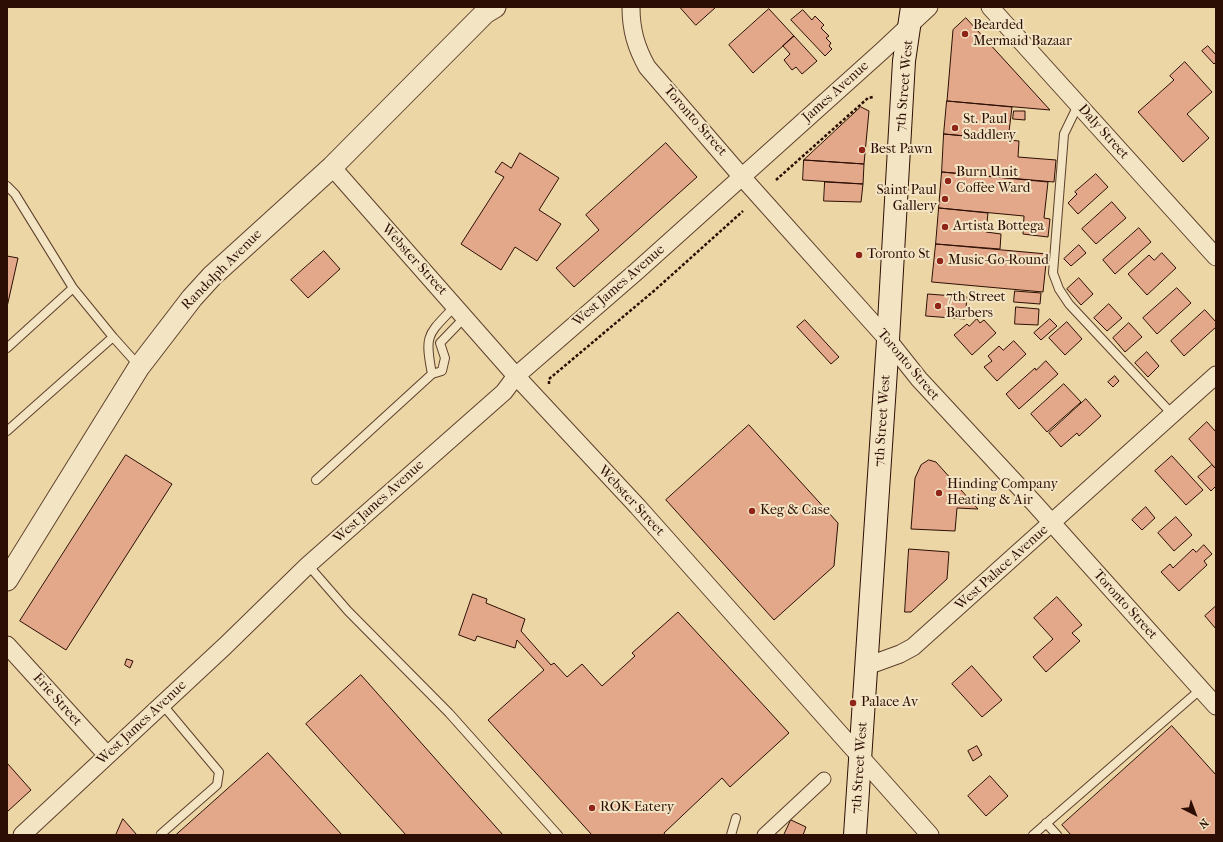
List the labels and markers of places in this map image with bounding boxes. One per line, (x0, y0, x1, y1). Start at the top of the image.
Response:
place label: Bearded Mermaid Bazaar (973, 18, 1072, 50)
marker: Bearded Mermaid Bazaar (960, 29, 970, 39)
place label: St. Paul Saddlery (963, 112, 1016, 144)
marker: St. Paul Saddlery (950, 123, 960, 133)
place label: Best Pawn (870, 142, 932, 158)
marker: Best Pawn (857, 145, 867, 155)
place label: Burn Unit Coffee Ward (956, 165, 1030, 198)
marker: Burn Unit Coffee Ward (943, 176, 953, 186)
place label: Saint Paul Gallery (877, 183, 937, 216)
marker: Saint Paul Gallery (940, 194, 950, 204)
place label: Artista Bottega (953, 219, 1044, 235)
marker: Artista Bottega (940, 222, 950, 232)
place label: Toronto St (867, 247, 930, 263)
marker: Toronto St (854, 250, 864, 260)
place label: Music-Go-Round (948, 253, 1049, 269)
marker: Music-Go-Round (935, 256, 945, 266)
place label: 7th Street Barbers (946, 290, 1006, 322)
marker: 7th Street Barbers (933, 301, 943, 311)
place label: Hinding Company Heating & Air (947, 477, 1058, 510)
marker: Hinding Company Heating & Air (934, 488, 944, 498)
place label: Keg & Case (760, 503, 830, 519)
marker: Keg & Case (747, 506, 757, 516)
place label: Palace Av (861, 695, 918, 711)
marker: Palace Av (848, 698, 858, 708)
place label: ROK Eatery (600, 800, 674, 816)
marker: ROK Eatery (587, 803, 597, 813)

